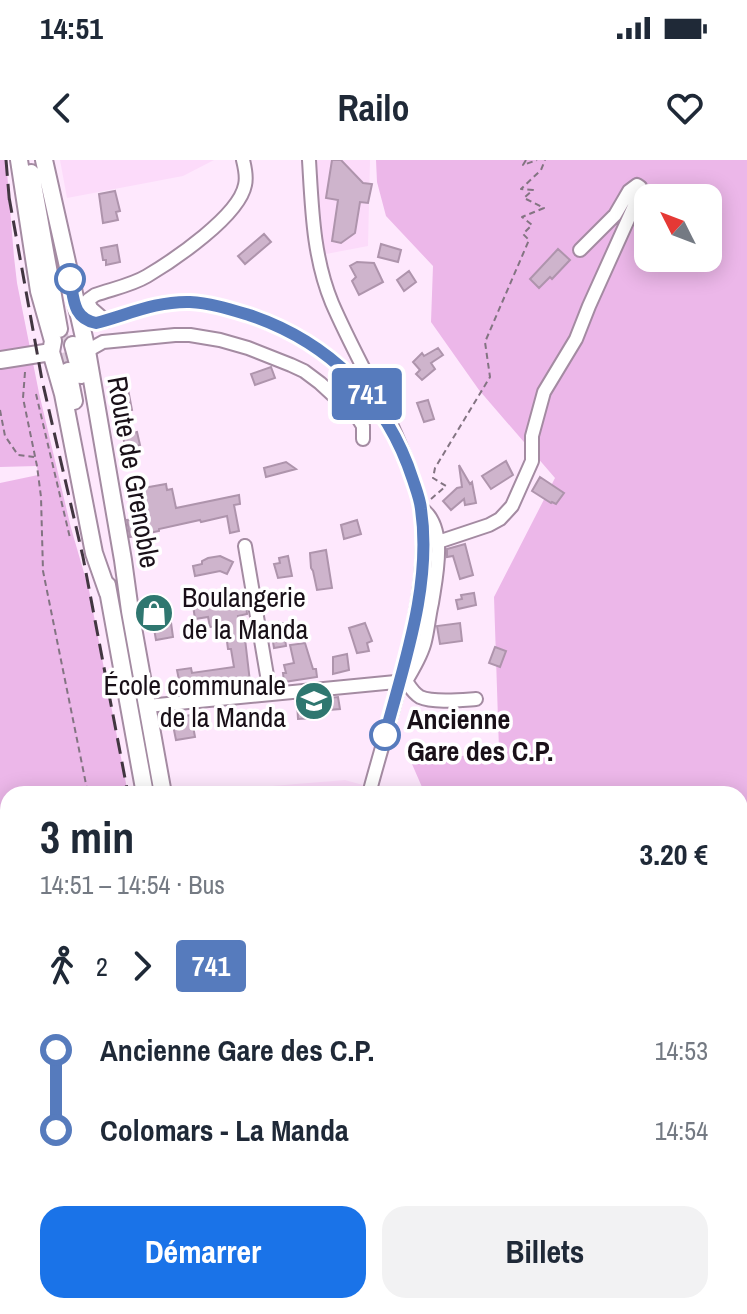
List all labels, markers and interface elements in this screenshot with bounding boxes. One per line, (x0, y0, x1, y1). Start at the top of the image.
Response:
text: 14:51 (40, 8, 103, 48)
text: Railo (337, 84, 410, 132)
icon: back (40, 86, 84, 130)
icon: heart (663, 86, 707, 130)
north arrow (634, 184, 722, 272)
map controls (634, 184, 722, 272)
unlabelled marker (55, 264, 85, 294)
line badge: 741 (321, 368, 413, 420)
street label: Route de Grenoble (98, 373, 170, 571)
text: 741 (348, 375, 386, 413)
place label: Boulangerie de la Manda (182, 578, 309, 648)
shop icon: Boulangerie de la Manda (133, 592, 175, 634)
place label: École communale de la Manda (104, 666, 286, 736)
school or university icon: École communale de la Manda (293, 680, 335, 722)
place label: Ancienne Gare des C.P. (407, 700, 553, 770)
marker: Ancienne Gare des C.P. (370, 720, 400, 750)
text: 3 min (40, 807, 134, 867)
text: 3.20 € (640, 834, 708, 874)
text: 14:51 – 14:54 · Bus (40, 867, 225, 902)
icon: walk (40, 944, 84, 988)
icon: forward (120, 944, 164, 988)
text: 741 (192, 947, 230, 985)
text: 2 (96, 949, 108, 984)
text: Ancienne Gare des C.P. (100, 1030, 374, 1070)
text: 14:53 (655, 1033, 708, 1068)
text: Colomars - La Manda (100, 1110, 349, 1150)
text: 14:54 (655, 1113, 708, 1148)
button: Démarrer (40, 1206, 366, 1298)
button: Billets (382, 1206, 708, 1298)

